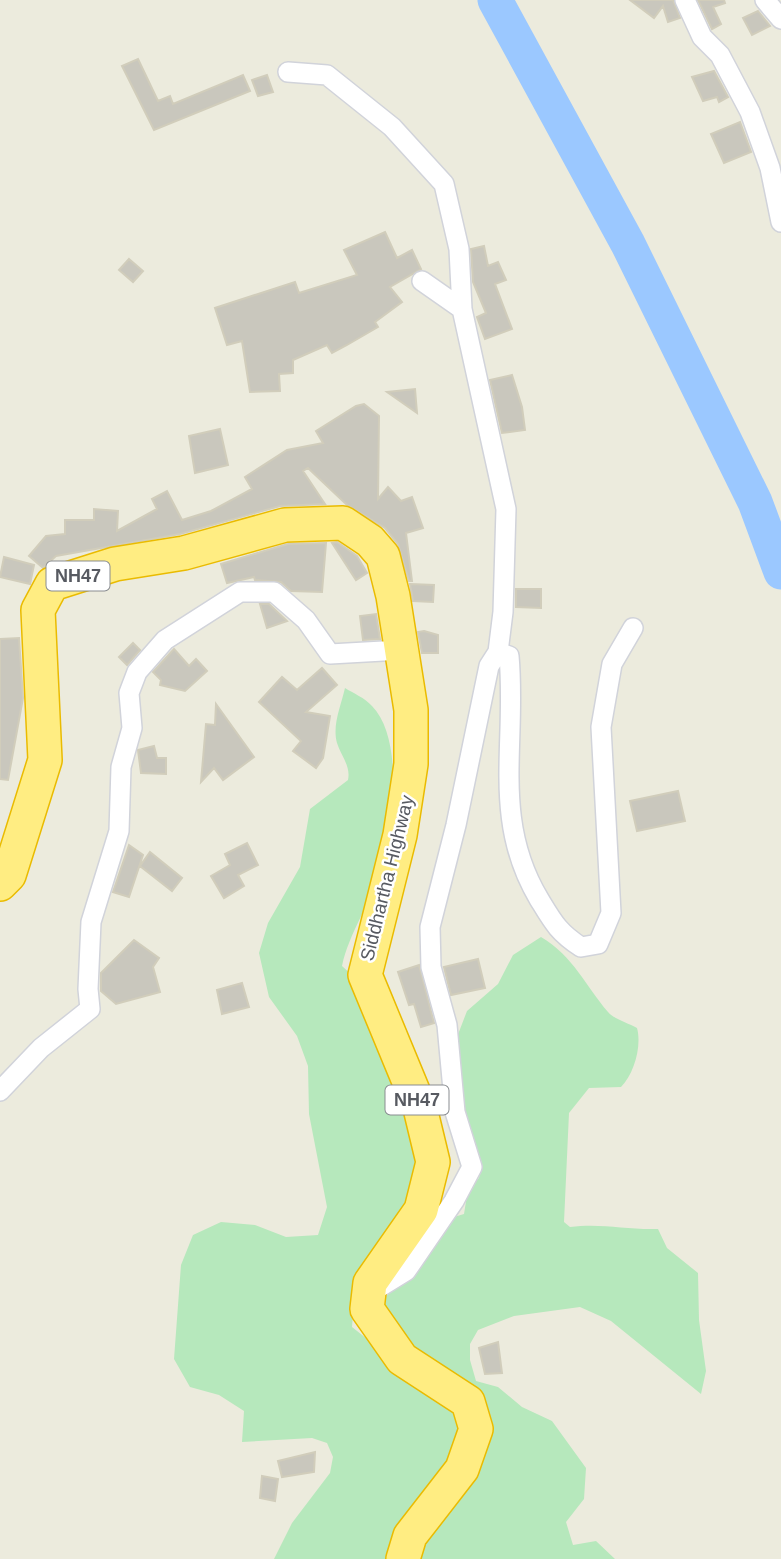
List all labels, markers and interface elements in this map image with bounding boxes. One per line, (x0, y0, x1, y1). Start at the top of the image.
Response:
road number: NH47 (46, 562, 110, 590)
street label: Siddhartha Highway (356, 792, 418, 963)
road number: NH47 (386, 1086, 448, 1114)

